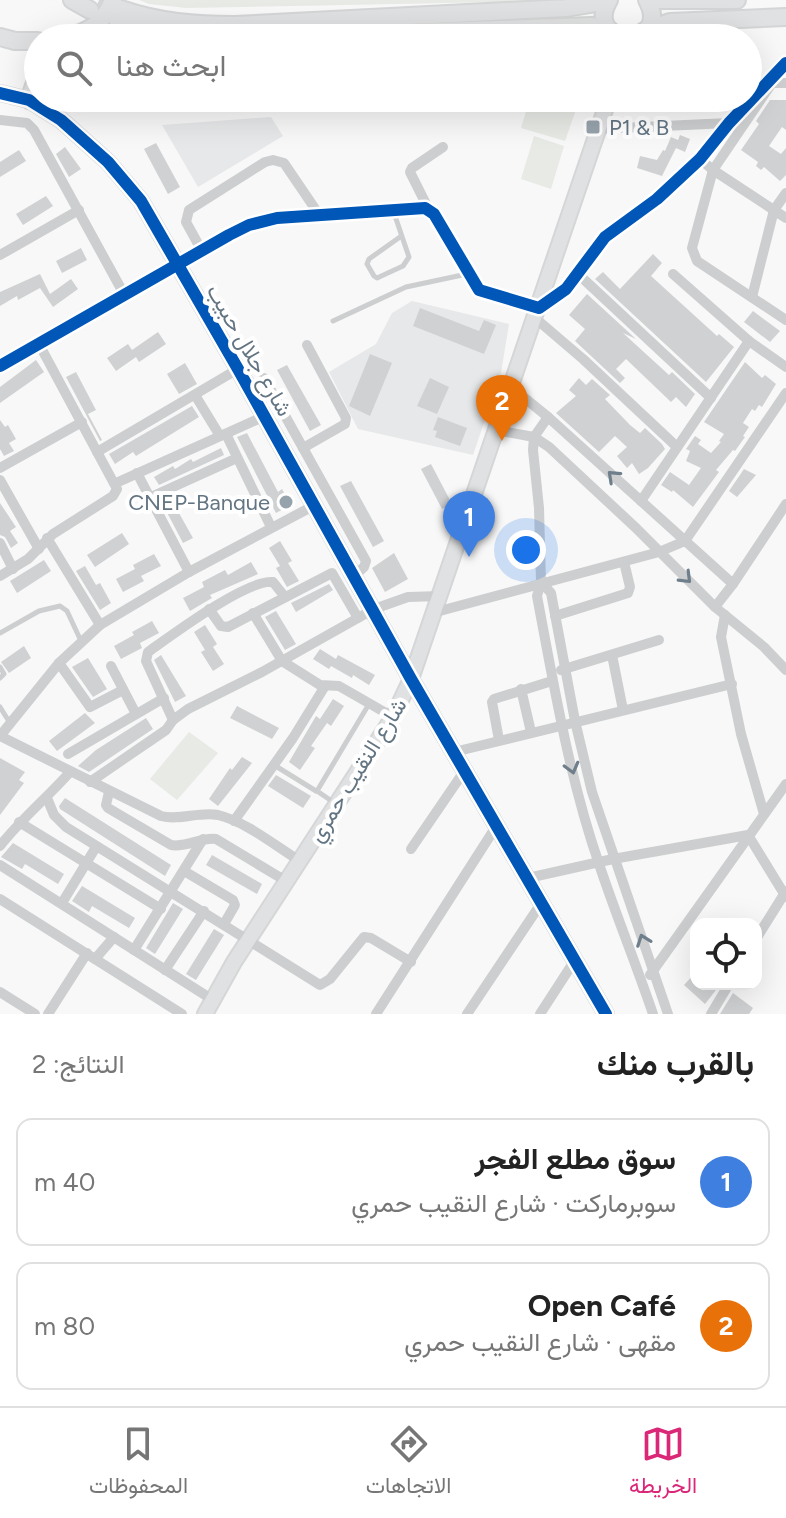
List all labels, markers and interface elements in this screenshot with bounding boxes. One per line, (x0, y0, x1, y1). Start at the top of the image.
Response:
search box (24, 24, 762, 112)
icon: search (52, 46, 96, 90)
text: ابحث هنا (116, 47, 226, 84)
place label: P1 & B (609, 114, 669, 141)
marker: P1 & B (584, 118, 602, 136)
street label: شارع جلال حبيب (200, 279, 298, 422)
pin: 2 (476, 375, 528, 441)
one-way arrow (607, 471, 622, 485)
place label: CNEP-Banque (128, 489, 270, 516)
pin: 1 (443, 491, 495, 557)
marker: CNEP-Banque (277, 493, 295, 511)
your location (506, 530, 546, 570)
one-way arrow (676, 569, 691, 584)
street label: شارع النقيب حمري (302, 693, 417, 850)
one-way arrow (563, 761, 580, 775)
map controls (690, 918, 762, 990)
button: locate (690, 918, 762, 990)
one-way arrow (636, 934, 653, 948)
text: بالقرب منك (597, 1043, 754, 1084)
text: النتائج: 2 (32, 1048, 124, 1080)
text: سوق مطلع الفجر (474, 1140, 676, 1177)
text: 40 m (34, 1166, 95, 1198)
text: 1 (721, 1166, 732, 1198)
text: سوبرماركت · شارع النقيب حمري (351, 1187, 676, 1219)
text: Open Café (528, 1287, 676, 1324)
text: 80 m (34, 1310, 95, 1342)
text: 2 (718, 1310, 734, 1342)
text: مقهى · شارع النقيب حمري (404, 1326, 676, 1358)
tab: المحفوظات (89, 1422, 188, 1505)
tab: الاتجاهات (366, 1422, 451, 1505)
tab: الخريطة (629, 1422, 697, 1505)

